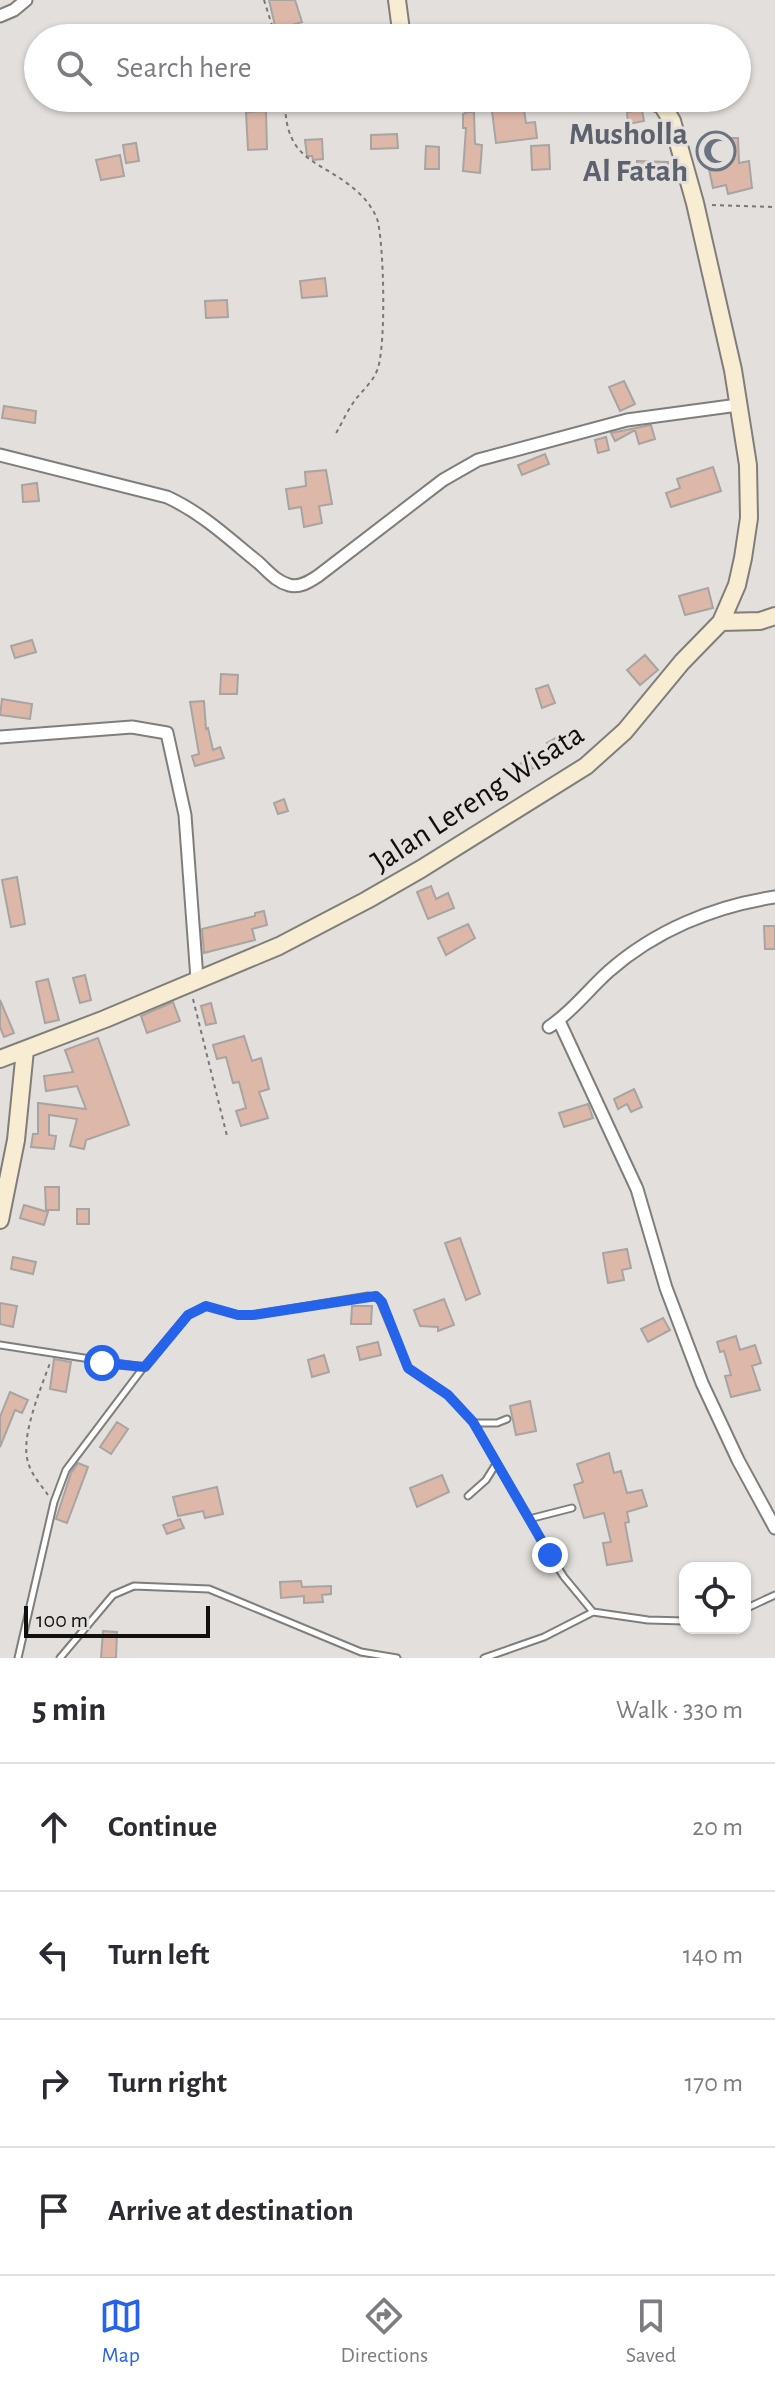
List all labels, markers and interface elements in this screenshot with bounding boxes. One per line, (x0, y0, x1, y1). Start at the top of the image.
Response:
search box (24, 24, 751, 112)
icon: search (52, 46, 96, 90)
text: Search here (116, 53, 252, 83)
place label: Musholla Al Fatah (569, 118, 688, 187)
mosque icon: Musholla Al Fatah (695, 130, 737, 172)
street label: Jalan Lereng Wisata (366, 717, 590, 878)
route start (84, 1345, 120, 1381)
route end (532, 1537, 568, 1573)
map controls (679, 1562, 751, 1634)
button: locate (679, 1562, 751, 1634)
scale bar (24, 1602, 210, 1638)
text: 100 m (36, 1609, 88, 1631)
text: 5 min (32, 1693, 106, 1727)
text: Walk · 330 m (616, 1697, 743, 1723)
icon: ahead (32, 1805, 76, 1849)
text: Continue (108, 1812, 217, 1842)
text: 20 m (692, 1814, 743, 1840)
icon: left (32, 1933, 76, 1977)
text: Turn left (108, 1940, 209, 1970)
text: 140 m (683, 1942, 743, 1968)
icon: right (32, 2061, 76, 2105)
text: Turn right (108, 2068, 227, 2098)
text: 170 m (684, 2070, 743, 2096)
icon: arrive (32, 2189, 76, 2233)
text: Arrive at destination (108, 2196, 354, 2226)
tab: Map (99, 2294, 143, 2368)
tab: Directions (340, 2294, 428, 2368)
tab: Saved (626, 2294, 676, 2368)

